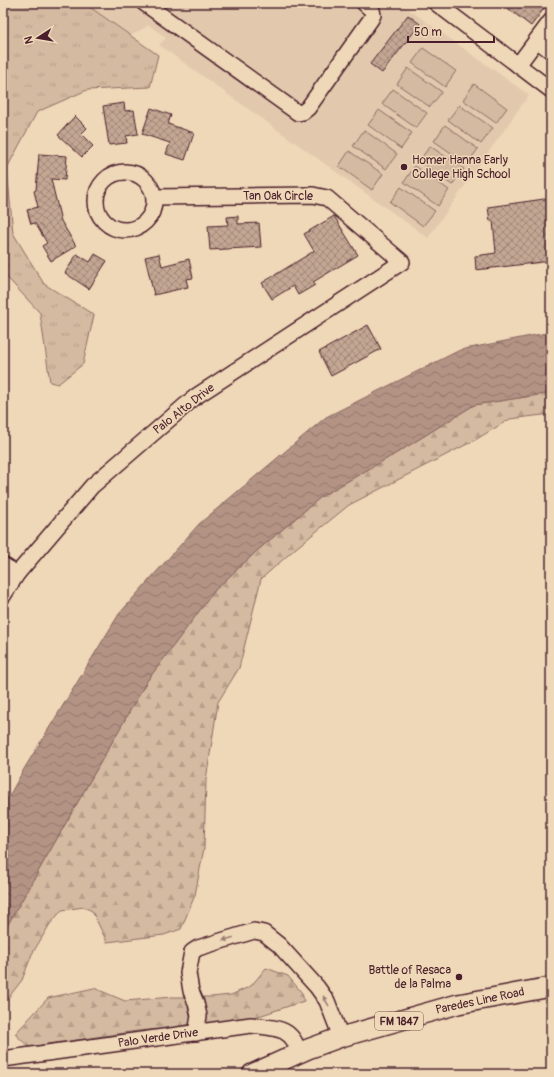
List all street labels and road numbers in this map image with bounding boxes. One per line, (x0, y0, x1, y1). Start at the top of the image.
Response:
street label: Tan Oak Circle (243, 189, 313, 204)
street label: Palo Alto Drive (150, 380, 218, 438)
street label: Paredes Line Road (434, 984, 526, 1018)
road number: FM 1847 (375, 1012, 423, 1030)
street label: Palo Verde Drive (117, 1025, 199, 1051)

